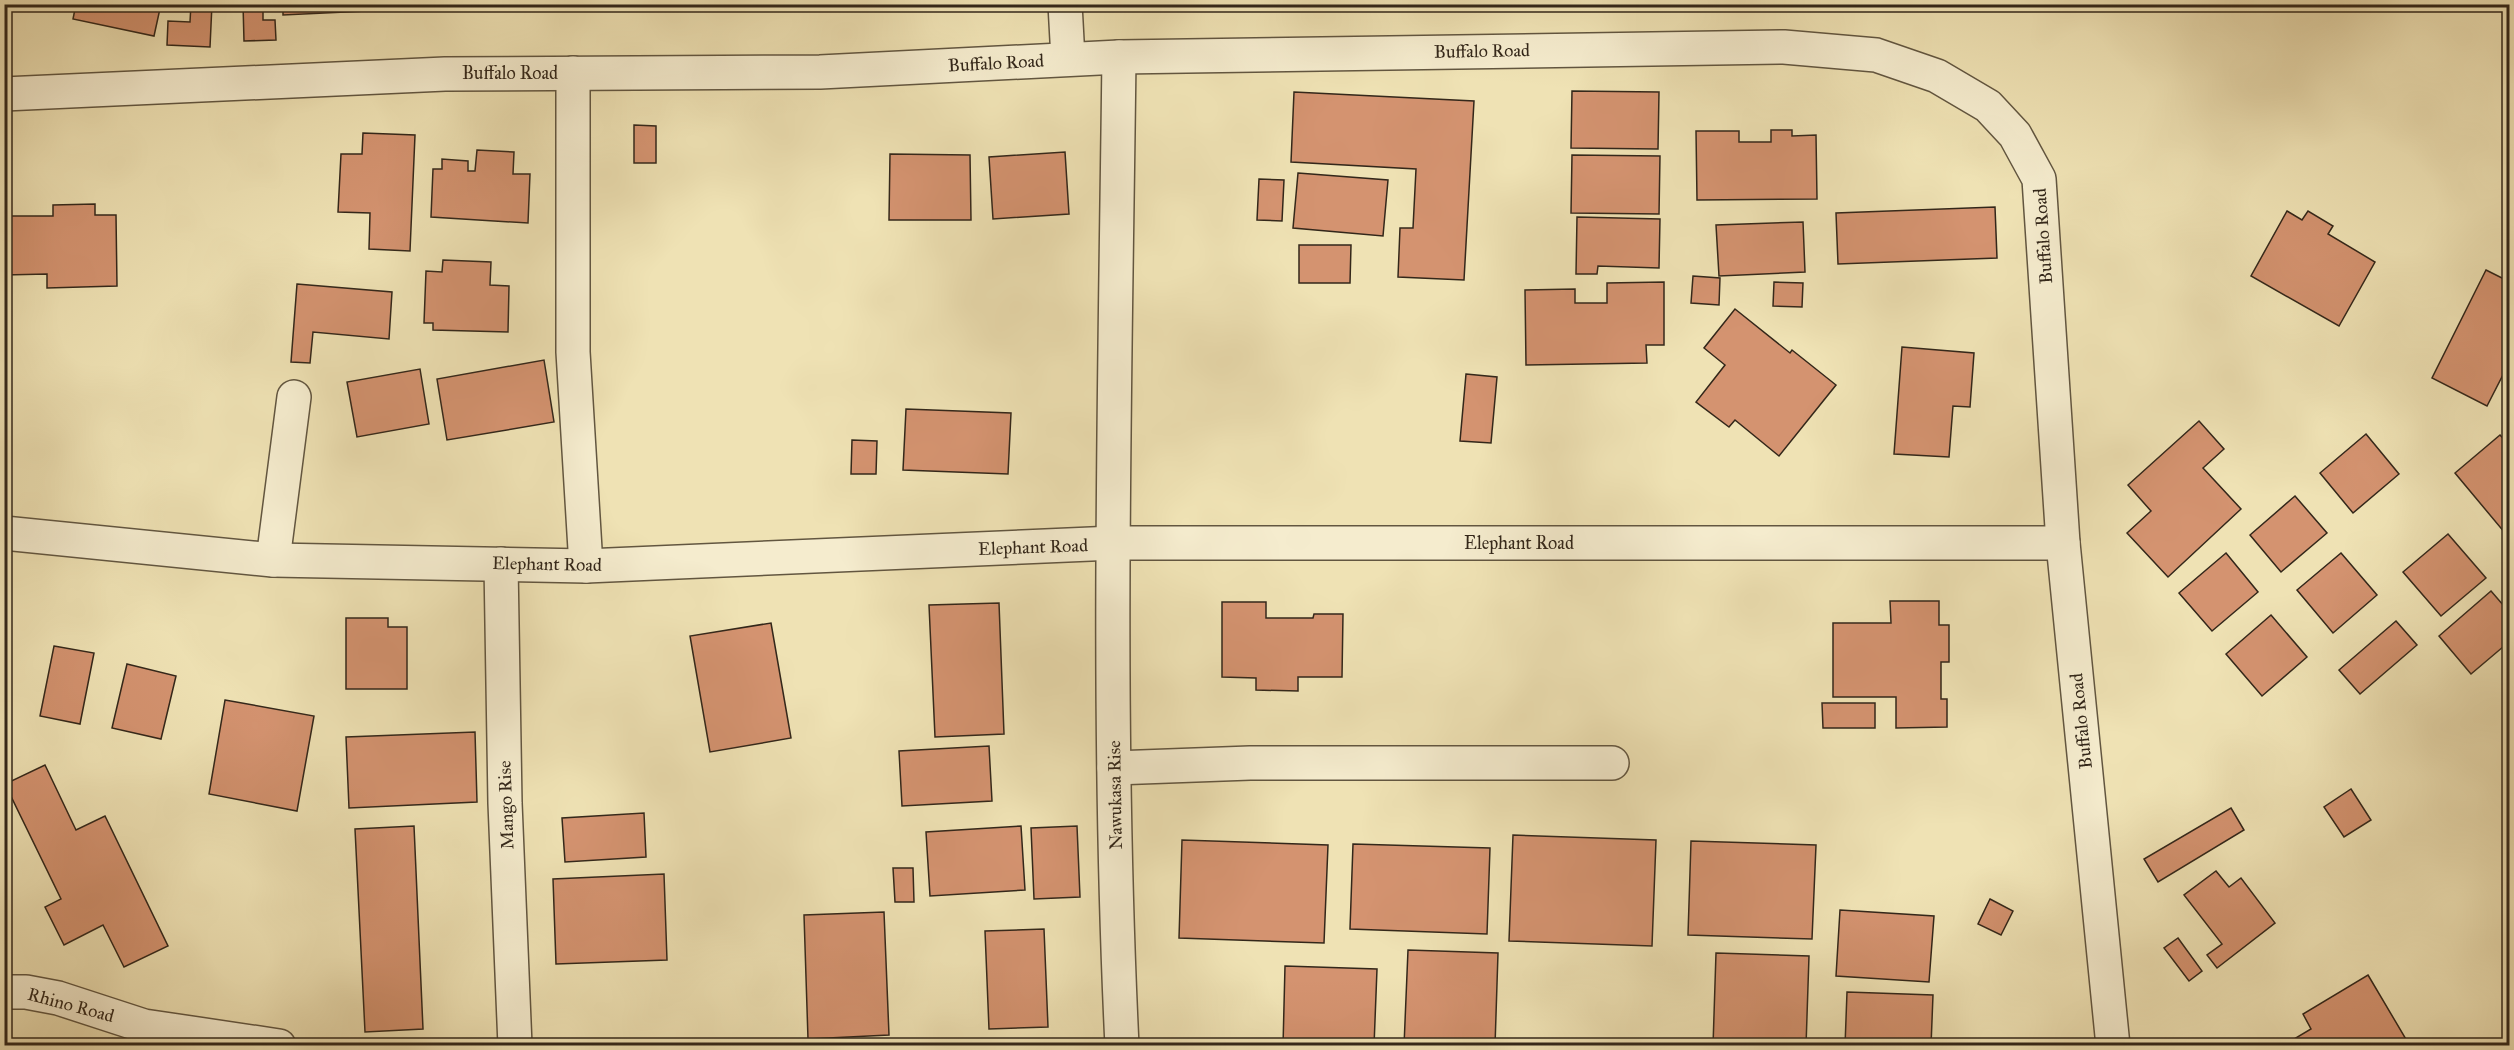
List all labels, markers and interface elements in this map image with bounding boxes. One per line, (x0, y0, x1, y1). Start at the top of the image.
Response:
street label: Buffalo Road (1434, 39, 1530, 63)
street label: Buffalo Road (947, 50, 1045, 76)
street label: Buffalo Road (462, 62, 558, 84)
street label: Buffalo Road (2029, 187, 2057, 285)
street label: Elephant Road (1464, 532, 1574, 554)
street label: Elephant Road (978, 534, 1088, 560)
street label: Elephant Road (492, 552, 602, 576)
street label: Buffalo Road (2065, 672, 2097, 770)
street label: Nawukasa Rise (1103, 740, 1127, 850)
street label: Mango Rise (493, 760, 520, 850)
street label: Rhino Road (25, 983, 117, 1027)

